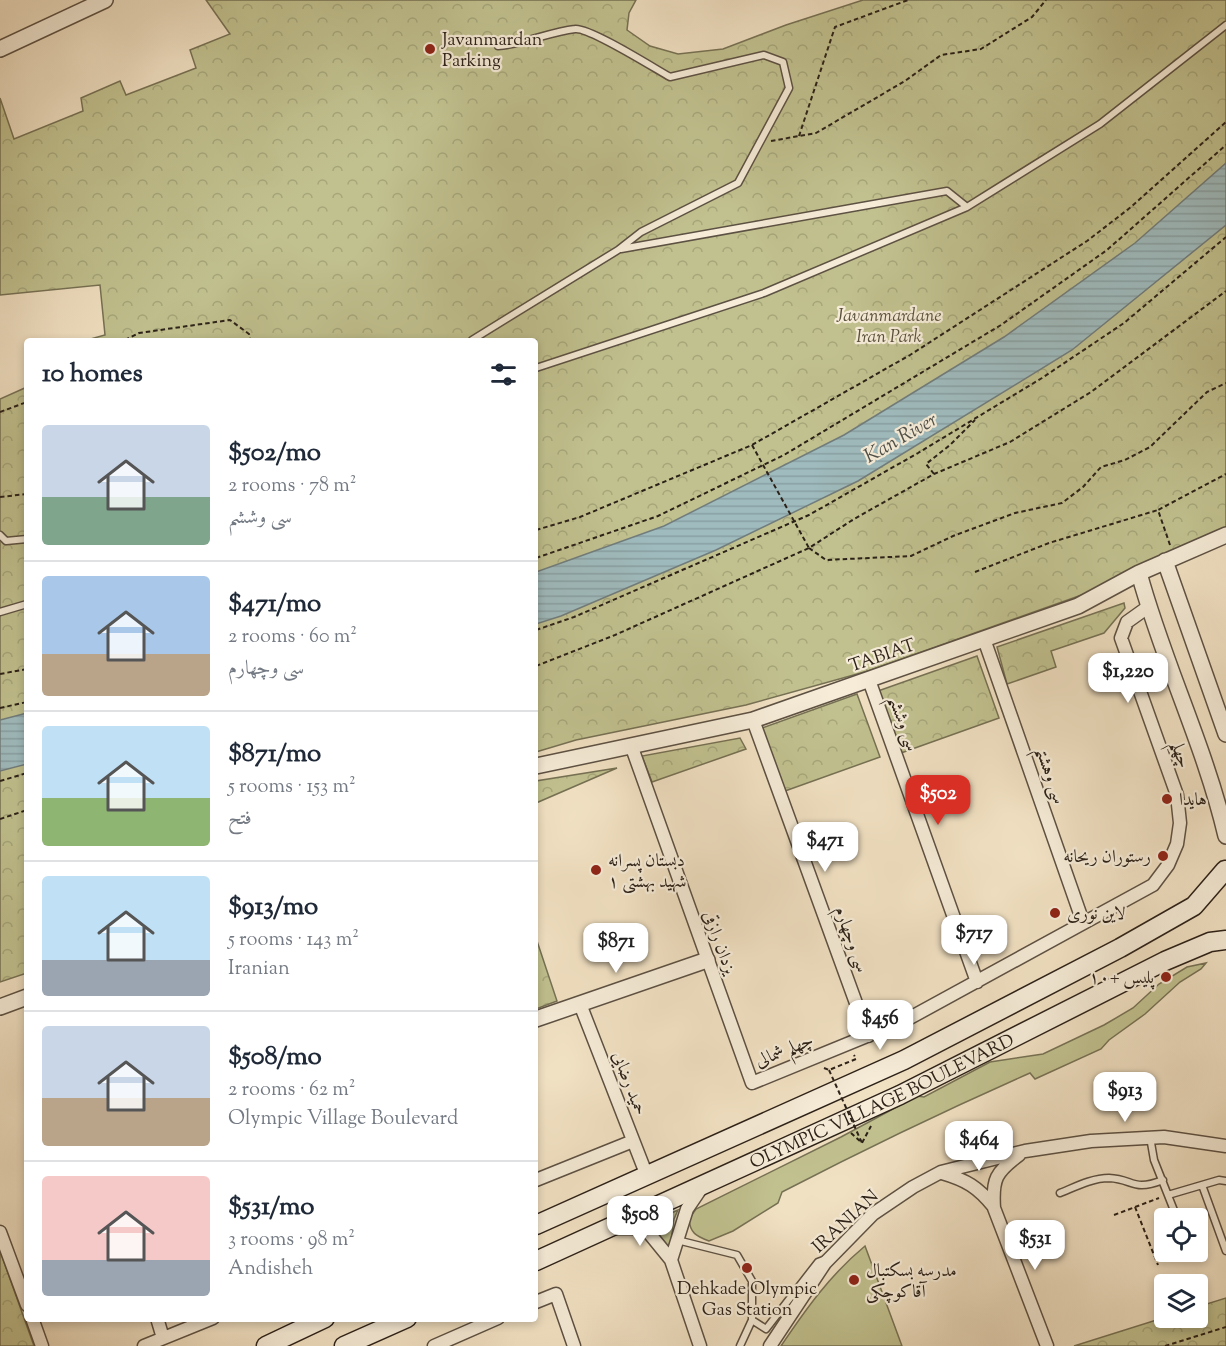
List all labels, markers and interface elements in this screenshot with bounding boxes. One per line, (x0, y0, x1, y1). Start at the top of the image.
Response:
place label: Javanmardan Parking (441, 28, 543, 75)
marker: Javanmardan Parking (423, 42, 437, 56)
park label: Javanmardane Iran Park (835, 304, 942, 351)
text: 10 homes (42, 356, 143, 393)
icon: filters (487, 358, 520, 391)
water label: Kan River (859, 406, 943, 472)
text: $502/mo (228, 435, 321, 472)
icon: home (90, 449, 162, 521)
text: 2 rooms · 78 m² (228, 472, 357, 501)
text: سی وششم (228, 504, 292, 533)
text: $471/mo (228, 586, 321, 623)
icon: home (90, 600, 162, 672)
text: 2 rooms · 60 m² (228, 623, 357, 652)
street label: TABIAT (846, 633, 920, 680)
pin: $1,220 (1079, 653, 1177, 704)
text: سی وچهارم (228, 655, 304, 684)
text: $1,220 (1102, 658, 1154, 687)
street label: سی وششم (877, 692, 924, 756)
text: $871/mo (228, 736, 321, 773)
street label: چهلم (1159, 737, 1196, 773)
street label: سی وهشتم (1024, 744, 1071, 809)
icon: home (90, 750, 162, 822)
text: 5 rooms · 153 m² (228, 773, 356, 802)
pin: $502 (902, 775, 974, 826)
text: $502 (919, 780, 957, 809)
place label: هایدا (1179, 788, 1207, 814)
marker: هایدا (1160, 792, 1174, 806)
text: فتح (228, 805, 252, 834)
pin: $471 (789, 822, 861, 873)
text: $471 (806, 827, 844, 856)
place label: رستوران ریحانه (1063, 845, 1151, 871)
place label: دبستان پسرانه شهید بهشتی ۱ (608, 849, 686, 896)
marker: رستوران ریحانه (1156, 849, 1170, 863)
marker: دبستان پسرانه شهید بهشتی ۱ (589, 863, 603, 877)
text: $913/mo (228, 889, 318, 926)
icon: home (90, 900, 162, 972)
place label: لاین نوری (1067, 902, 1126, 928)
street label: سی وچهارم (825, 903, 874, 977)
marker: لاین نوری (1048, 906, 1062, 920)
street label: یزدان رازقی (695, 907, 742, 980)
pin: $717 (938, 915, 1010, 966)
text: $717 (955, 920, 993, 949)
pin: $871 (580, 923, 652, 974)
text: 5 rooms · 143 m² (228, 926, 359, 955)
text: $871 (597, 928, 635, 957)
text: Iranian (228, 955, 290, 984)
place label: پلیس +۱۰ (1089, 966, 1156, 992)
marker: پلیس +۱۰ (1159, 970, 1173, 984)
pin: $456 (844, 1000, 916, 1051)
text: $456 (861, 1005, 899, 1034)
street label: OLYMPIC VILLAGE BOULEVARD (746, 1028, 1019, 1177)
street label: چهلم شمالی (752, 1028, 819, 1078)
text: $508/mo (228, 1039, 322, 1076)
street label: حمید رضایی (604, 1048, 652, 1120)
icon: home (90, 1050, 162, 1122)
pin: $913 (1089, 1072, 1161, 1123)
text: 2 rooms · 62 m² (228, 1076, 356, 1105)
text: $913 (1107, 1077, 1143, 1106)
text: Olympic Village Boulevard (228, 1105, 458, 1134)
pin: $464 (943, 1121, 1015, 1172)
text: $464 (959, 1126, 999, 1155)
street label: IRANIAN (807, 1185, 885, 1260)
text: $531/mo (228, 1189, 315, 1226)
pin: $508 (604, 1196, 676, 1247)
icon: home (90, 1200, 162, 1272)
text: $508 (621, 1201, 659, 1230)
map controls (1154, 1208, 1208, 1328)
button: locate (1154, 1208, 1208, 1262)
pin: $531 (999, 1220, 1071, 1271)
text: $531 (1019, 1225, 1051, 1254)
text: 3 rooms · 98 m² (228, 1226, 355, 1255)
text: Andisheh (228, 1255, 313, 1284)
place label: مدرسه بسکتبال آقاکوچکی (866, 1259, 957, 1306)
marker: Dehkade Olympic Gas Station (740, 1261, 754, 1275)
marker: مدرسه بسکتبال آقاکوچکی (847, 1273, 861, 1287)
button: layers (1154, 1274, 1208, 1328)
place label: Dehkade Olympic Gas Station (677, 1277, 817, 1324)

